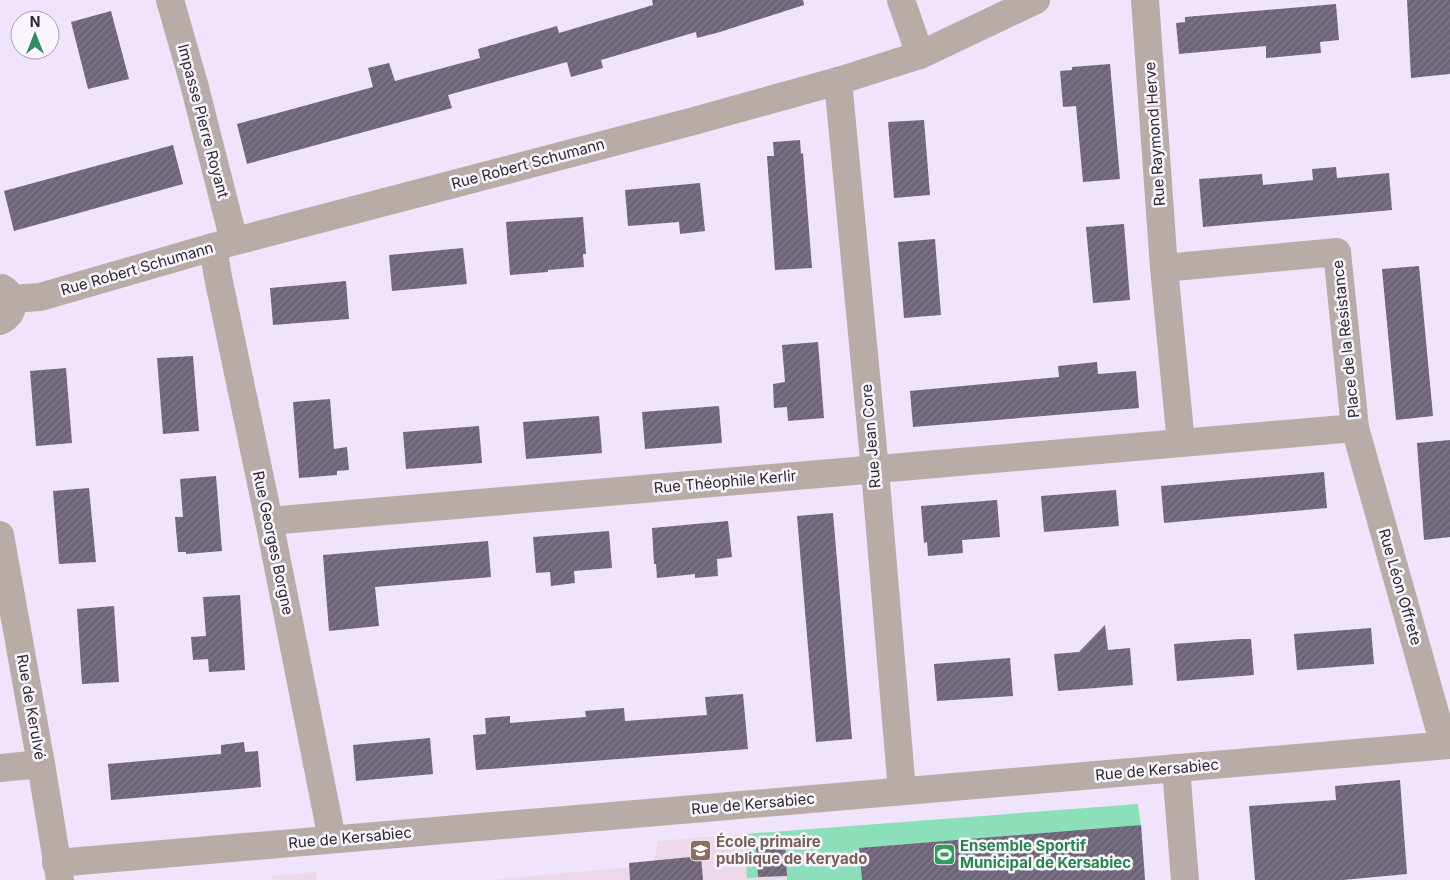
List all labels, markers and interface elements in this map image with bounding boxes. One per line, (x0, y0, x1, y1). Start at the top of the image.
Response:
north arrow (10, 10, 60, 60)
text: N (30, 13, 40, 30)
street label: Impasse Pierre Royant (174, 42, 233, 200)
street label: Rue Raymond Herve (1140, 61, 1169, 207)
street label: Rue Robert Schumann (449, 134, 607, 193)
street label: Rue Robert Schumann (58, 238, 215, 299)
street label: Place de la Résistance (1328, 259, 1363, 419)
street label: Rue Jean Core (856, 383, 885, 489)
street label: Rue Théophile Kerlir (653, 466, 797, 497)
street label: Rue Georges Borgne (249, 469, 298, 617)
street label: Rue Léon Offrete (1375, 526, 1426, 647)
street label: Rue de Kerulvé (13, 653, 50, 761)
street label: Rue de Kersabiec (1094, 755, 1220, 784)
street label: Rue de Kersabiec (690, 789, 816, 818)
street label: Rue de Kersabiec (287, 823, 413, 852)
place label: École primaire publique de Keryado (716, 832, 867, 868)
place label: Ensemble Sportif Municipal de Kersabiec (960, 836, 1131, 872)
school or university icon: École primaire publique de Keryado (688, 839, 712, 863)
sports icon: Ensemble Sportif Municipal de Kersabiec (932, 843, 956, 867)

